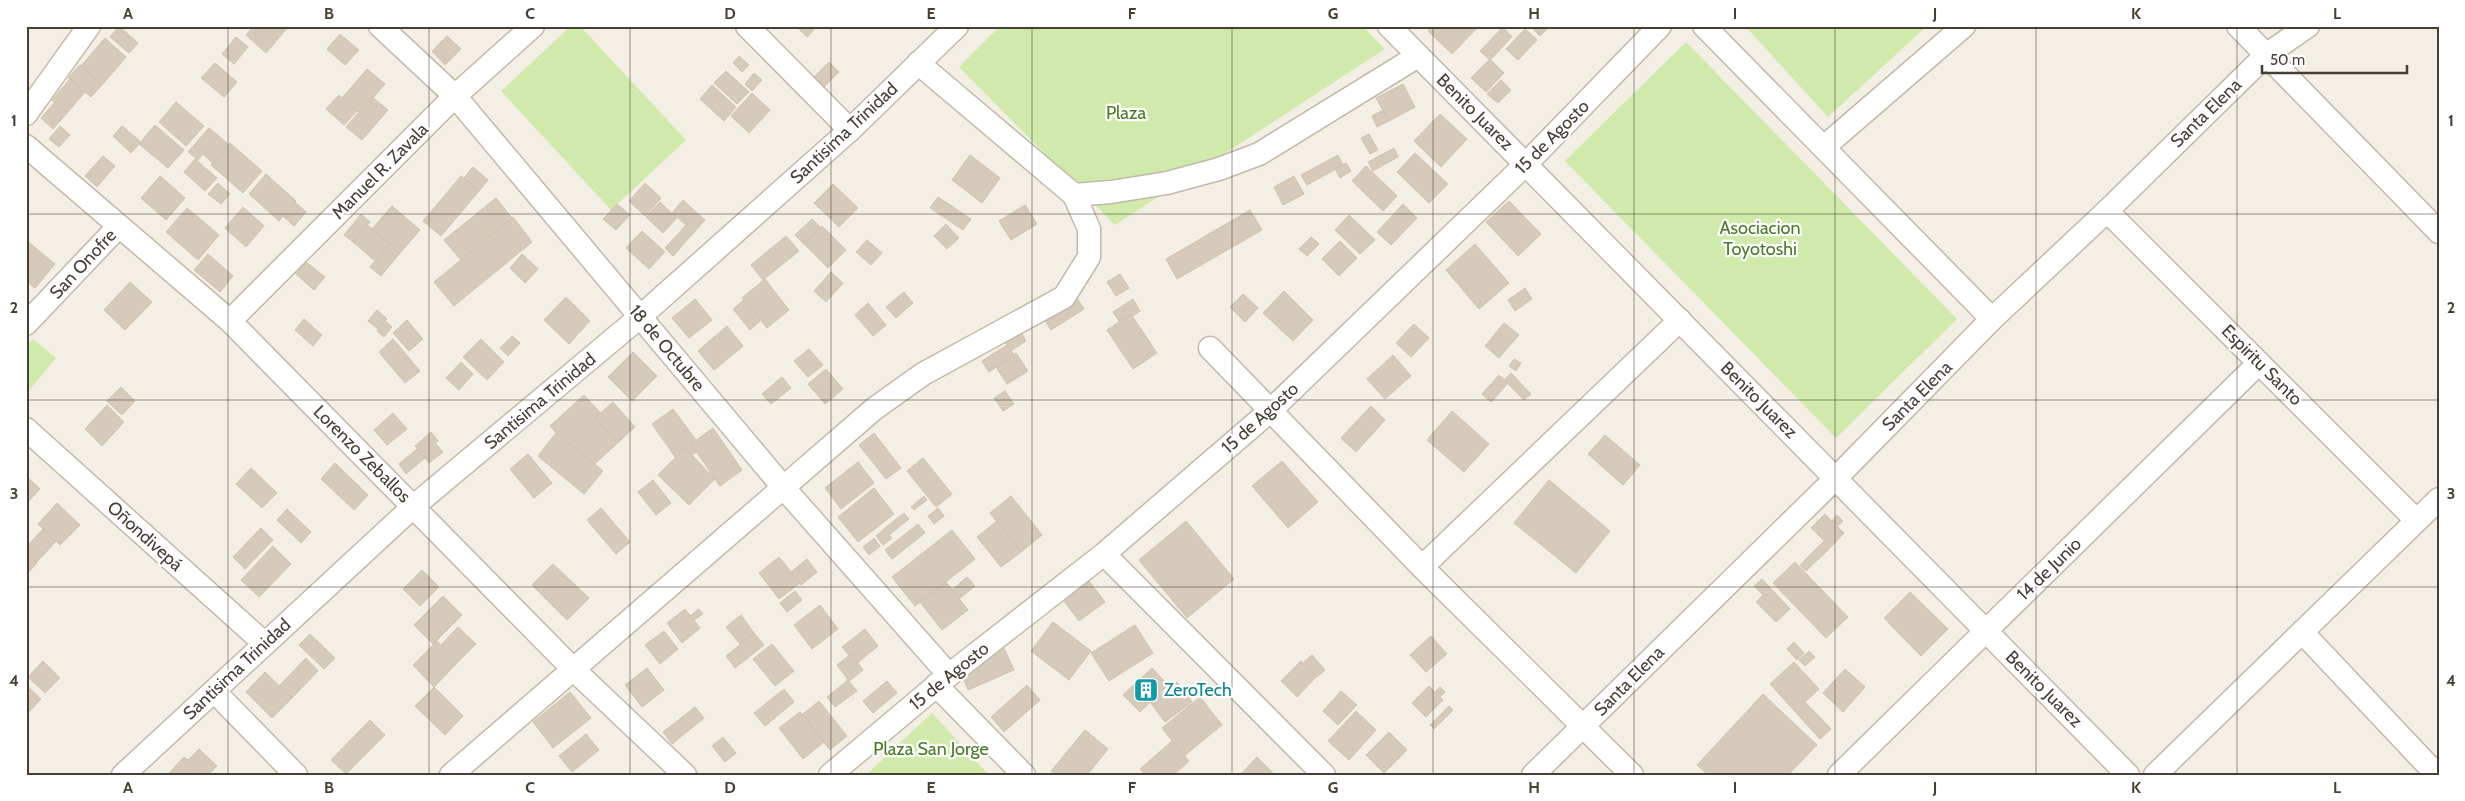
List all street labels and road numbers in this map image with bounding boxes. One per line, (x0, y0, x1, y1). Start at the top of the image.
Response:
street label: Benito Juarez (1432, 69, 1518, 155)
street label: Santa Elena (2166, 74, 2246, 152)
street label: Santisima Trinidad (786, 78, 902, 188)
street label: 15 de Agosto (1510, 95, 1594, 179)
street label: Manuel R. Zavala (327, 118, 433, 224)
street label: San Onofre (45, 225, 121, 303)
street label: 18 de Octubre (624, 300, 710, 396)
street label: Espiritu Santo (2217, 320, 2307, 410)
street label: Santisima Trinidad (480, 348, 600, 454)
street label: Santa Elena (1877, 356, 1957, 436)
street label: Benito Juarez (1716, 357, 1802, 443)
street label: 15 de Agosto (1217, 378, 1303, 458)
street label: Lorenzo Zeballos (309, 401, 415, 507)
street label: Oñondivepá (103, 496, 188, 576)
street label: 14 de Junio (2012, 533, 2086, 605)
street label: Santisima Trinidad (179, 614, 295, 724)
street label: 15 de Agosto (905, 637, 993, 715)
street label: Santa Elena (1589, 641, 1669, 721)
street label: Benito Juarez (2001, 646, 2087, 732)

